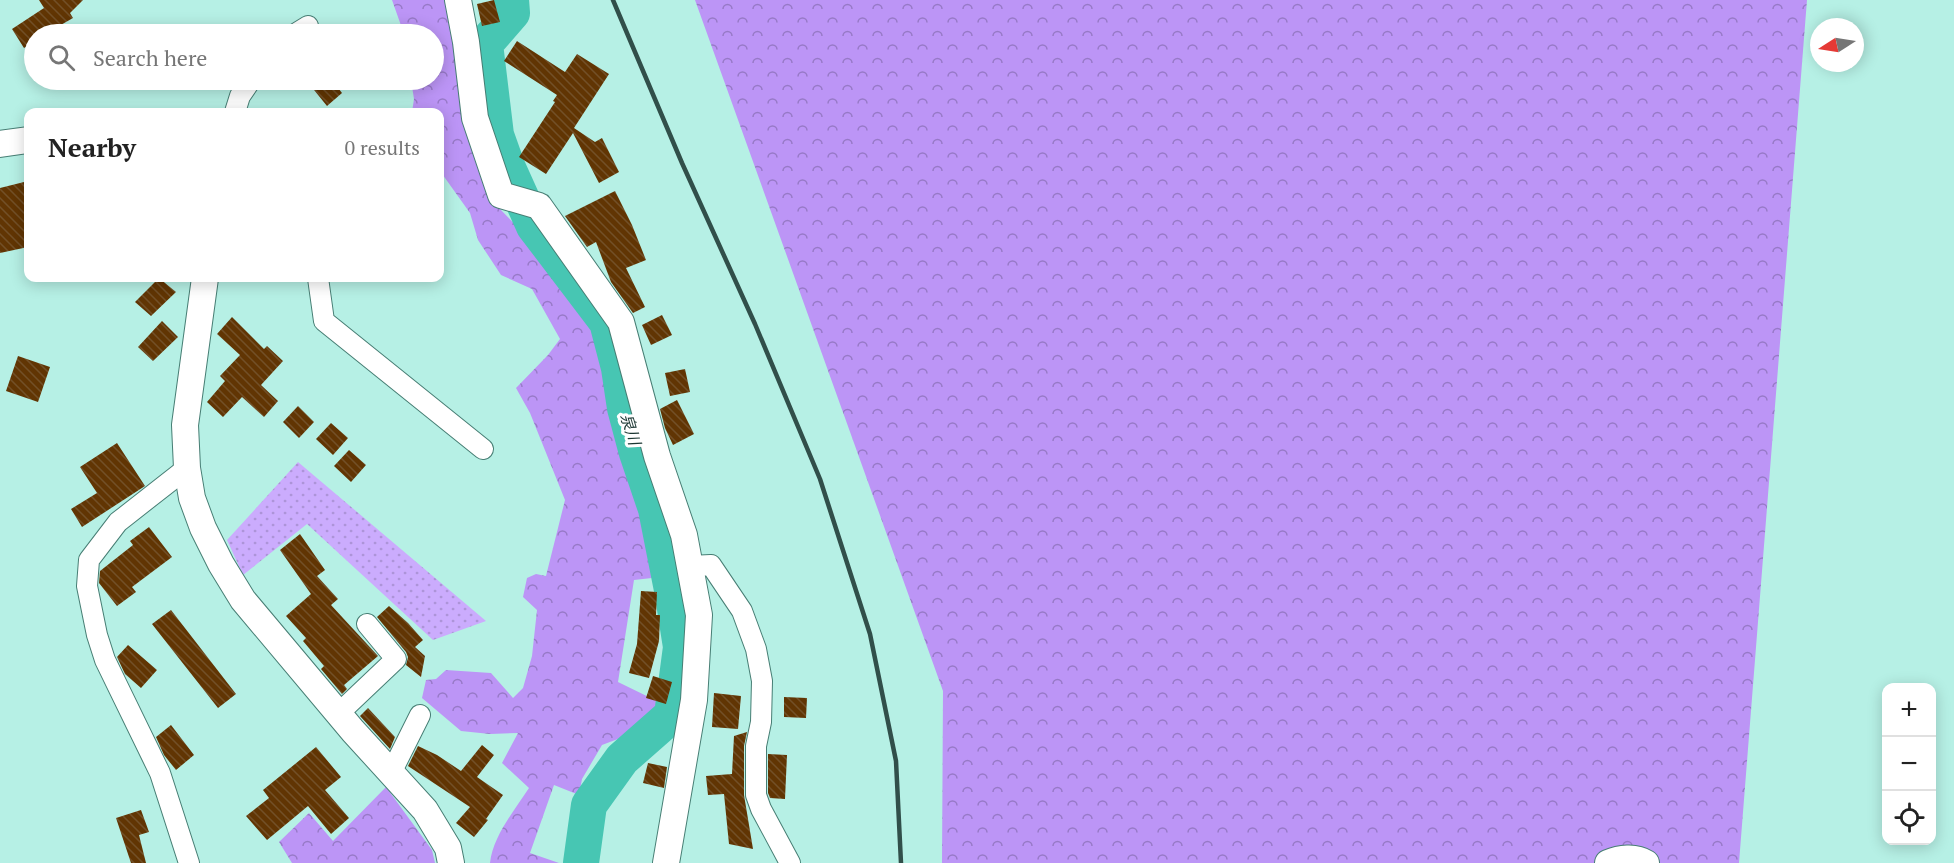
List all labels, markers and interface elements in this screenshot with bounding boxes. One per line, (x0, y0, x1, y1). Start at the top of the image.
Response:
north arrow (1810, 18, 1864, 72)
search box (24, 24, 444, 90)
icon: search (45, 41, 78, 74)
text: Search here (93, 43, 207, 72)
text: Nearby (48, 130, 136, 164)
text: 0 results (345, 134, 420, 161)
water label: 泉川 (616, 410, 647, 449)
map controls (1882, 683, 1936, 845)
button: + (1882, 683, 1936, 737)
button: − (1882, 737, 1936, 791)
button: locate (1882, 791, 1936, 845)

